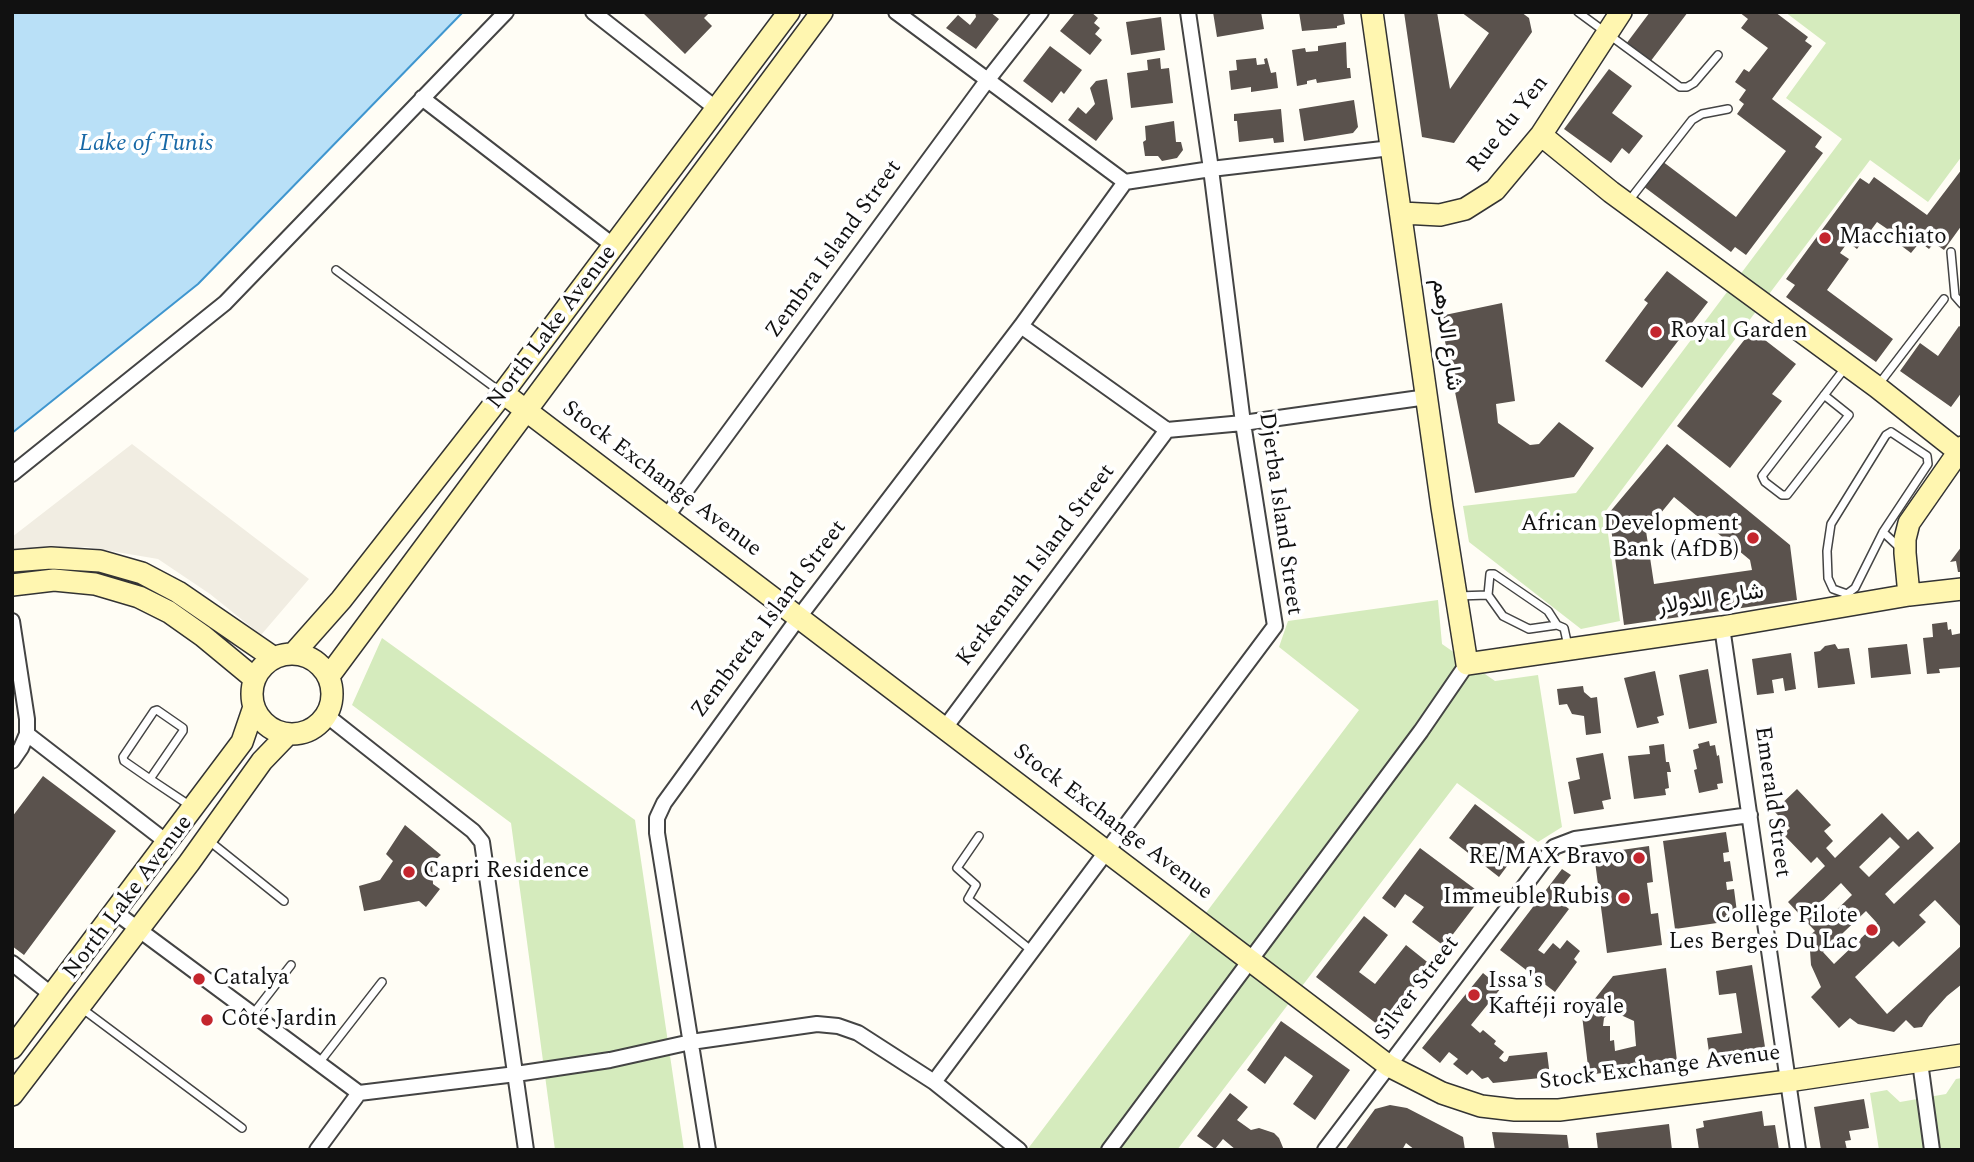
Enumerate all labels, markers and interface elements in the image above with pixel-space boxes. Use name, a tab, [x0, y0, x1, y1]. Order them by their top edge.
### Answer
street label: Rue du Yen	[1462, 71, 1556, 179]
water label: Lake of Tunis	[79, 131, 213, 159]
street label: Zembra Island Street	[761, 155, 909, 345]
place label: Macchiato	[1839, 224, 1947, 252]
marker: Macchiato	[1817, 230, 1833, 246]
street label: North Lake Avenue	[482, 241, 624, 415]
street label: شارع الدرهم	[1423, 277, 1467, 393]
place label: Royal Garden	[1670, 318, 1808, 346]
marker: Royal Garden	[1648, 324, 1664, 340]
street label: Stock Exchange Avenue	[556, 396, 766, 564]
street label: Djerba Island Street	[1251, 411, 1307, 617]
street label: Kerkennah Island Street	[952, 459, 1122, 673]
place label: African Development Bank (AfDB)	[1521, 511, 1739, 565]
street label: Zembretta Island Street	[687, 516, 853, 724]
marker: African Development Bank (AfDB)	[1745, 530, 1761, 546]
street label: شارع الدولار	[1656, 579, 1766, 623]
street label: Emerald Street	[1747, 725, 1795, 879]
street label: Stock Exchange Avenue	[1007, 739, 1217, 907]
street label: North Lake Avenue	[58, 811, 200, 985]
place label: RE/MAX Bravo	[1468, 844, 1625, 872]
marker: RE/MAX Bravo	[1631, 850, 1647, 866]
place label: Capri Residence	[423, 858, 589, 886]
marker: Capri Residence	[401, 864, 417, 880]
place label: Immeuble Rubis	[1443, 884, 1610, 912]
marker: Immeuble Rubis	[1616, 890, 1632, 906]
place label: Collège Pilote Les Berges Du Lac	[1669, 903, 1858, 957]
marker: Collège Pilote Les Berges Du Lac	[1864, 922, 1880, 938]
street label: Silver Street	[1370, 931, 1466, 1047]
place label: Catalya	[213, 965, 289, 993]
place label: Issa's Kaftéji royale	[1488, 968, 1624, 1022]
marker: Catalya	[191, 971, 207, 987]
marker: Issa's Kaftéji royale	[1466, 987, 1482, 1003]
place label: Côté Jardin	[221, 1006, 337, 1034]
marker: Côté Jardin	[199, 1012, 215, 1028]
street label: Stock Exchange Avenue	[1538, 1041, 1782, 1097]

